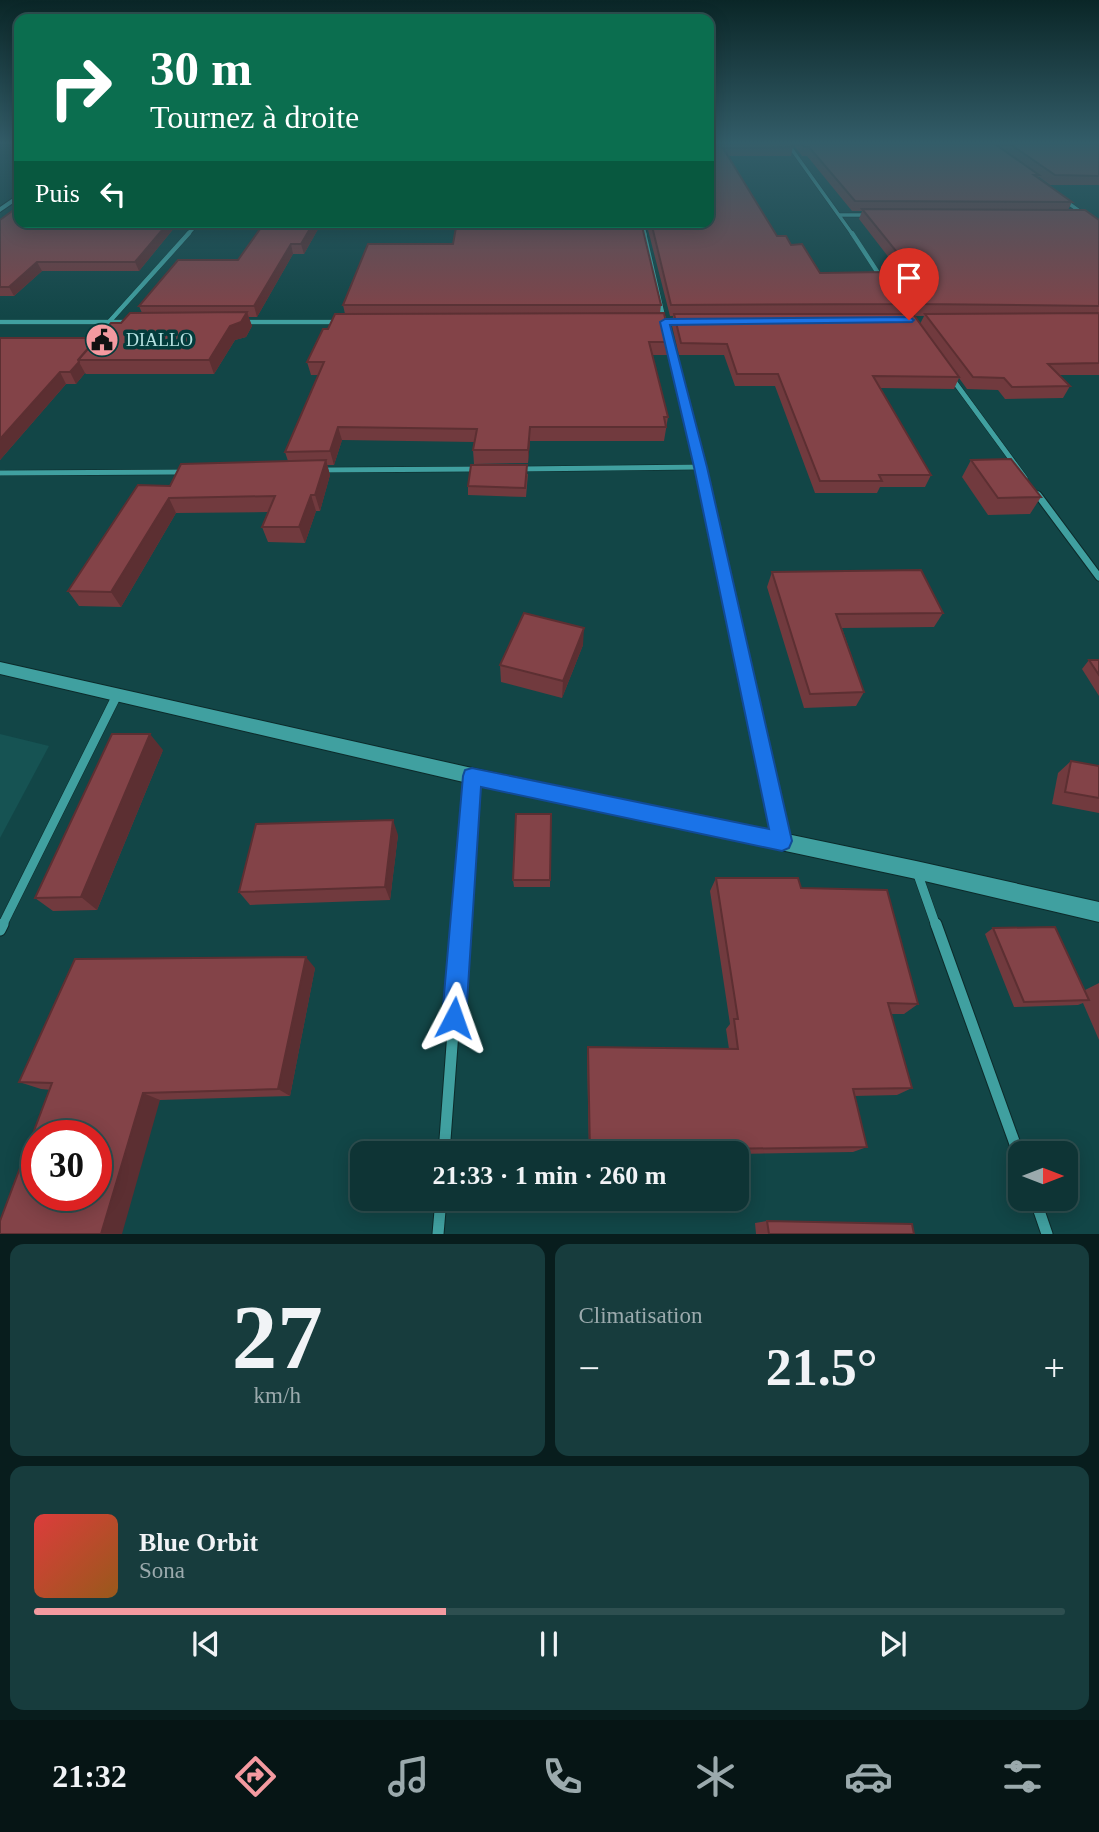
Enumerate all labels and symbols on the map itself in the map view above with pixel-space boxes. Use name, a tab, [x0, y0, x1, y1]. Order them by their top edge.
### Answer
pin	[879, 248, 939, 320]
public building icon: DIALLO	[83, 321, 121, 359]
place label: DIALLO	[126, 330, 193, 350]
position arrow	[417, 981, 491, 1055]
speed limit sign: 30	[21, 1120, 112, 1211]
north arrow	[1008, 1141, 1078, 1211]

